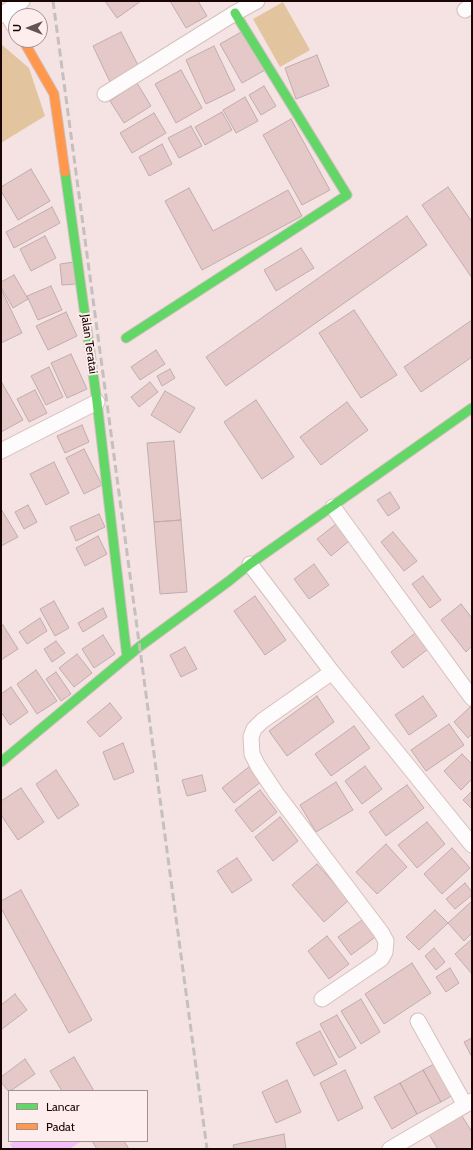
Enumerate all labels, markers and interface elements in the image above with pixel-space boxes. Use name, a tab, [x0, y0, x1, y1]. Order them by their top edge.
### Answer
north arrow	[8, 8, 48, 48]
text: U	[10, 24, 24, 32]
street label: Jalan Teratai	[78, 313, 100, 375]
legend	[8, 1090, 148, 1142]
text: Lancar	[46, 1099, 79, 1114]
text: Padat	[46, 1119, 75, 1134]

